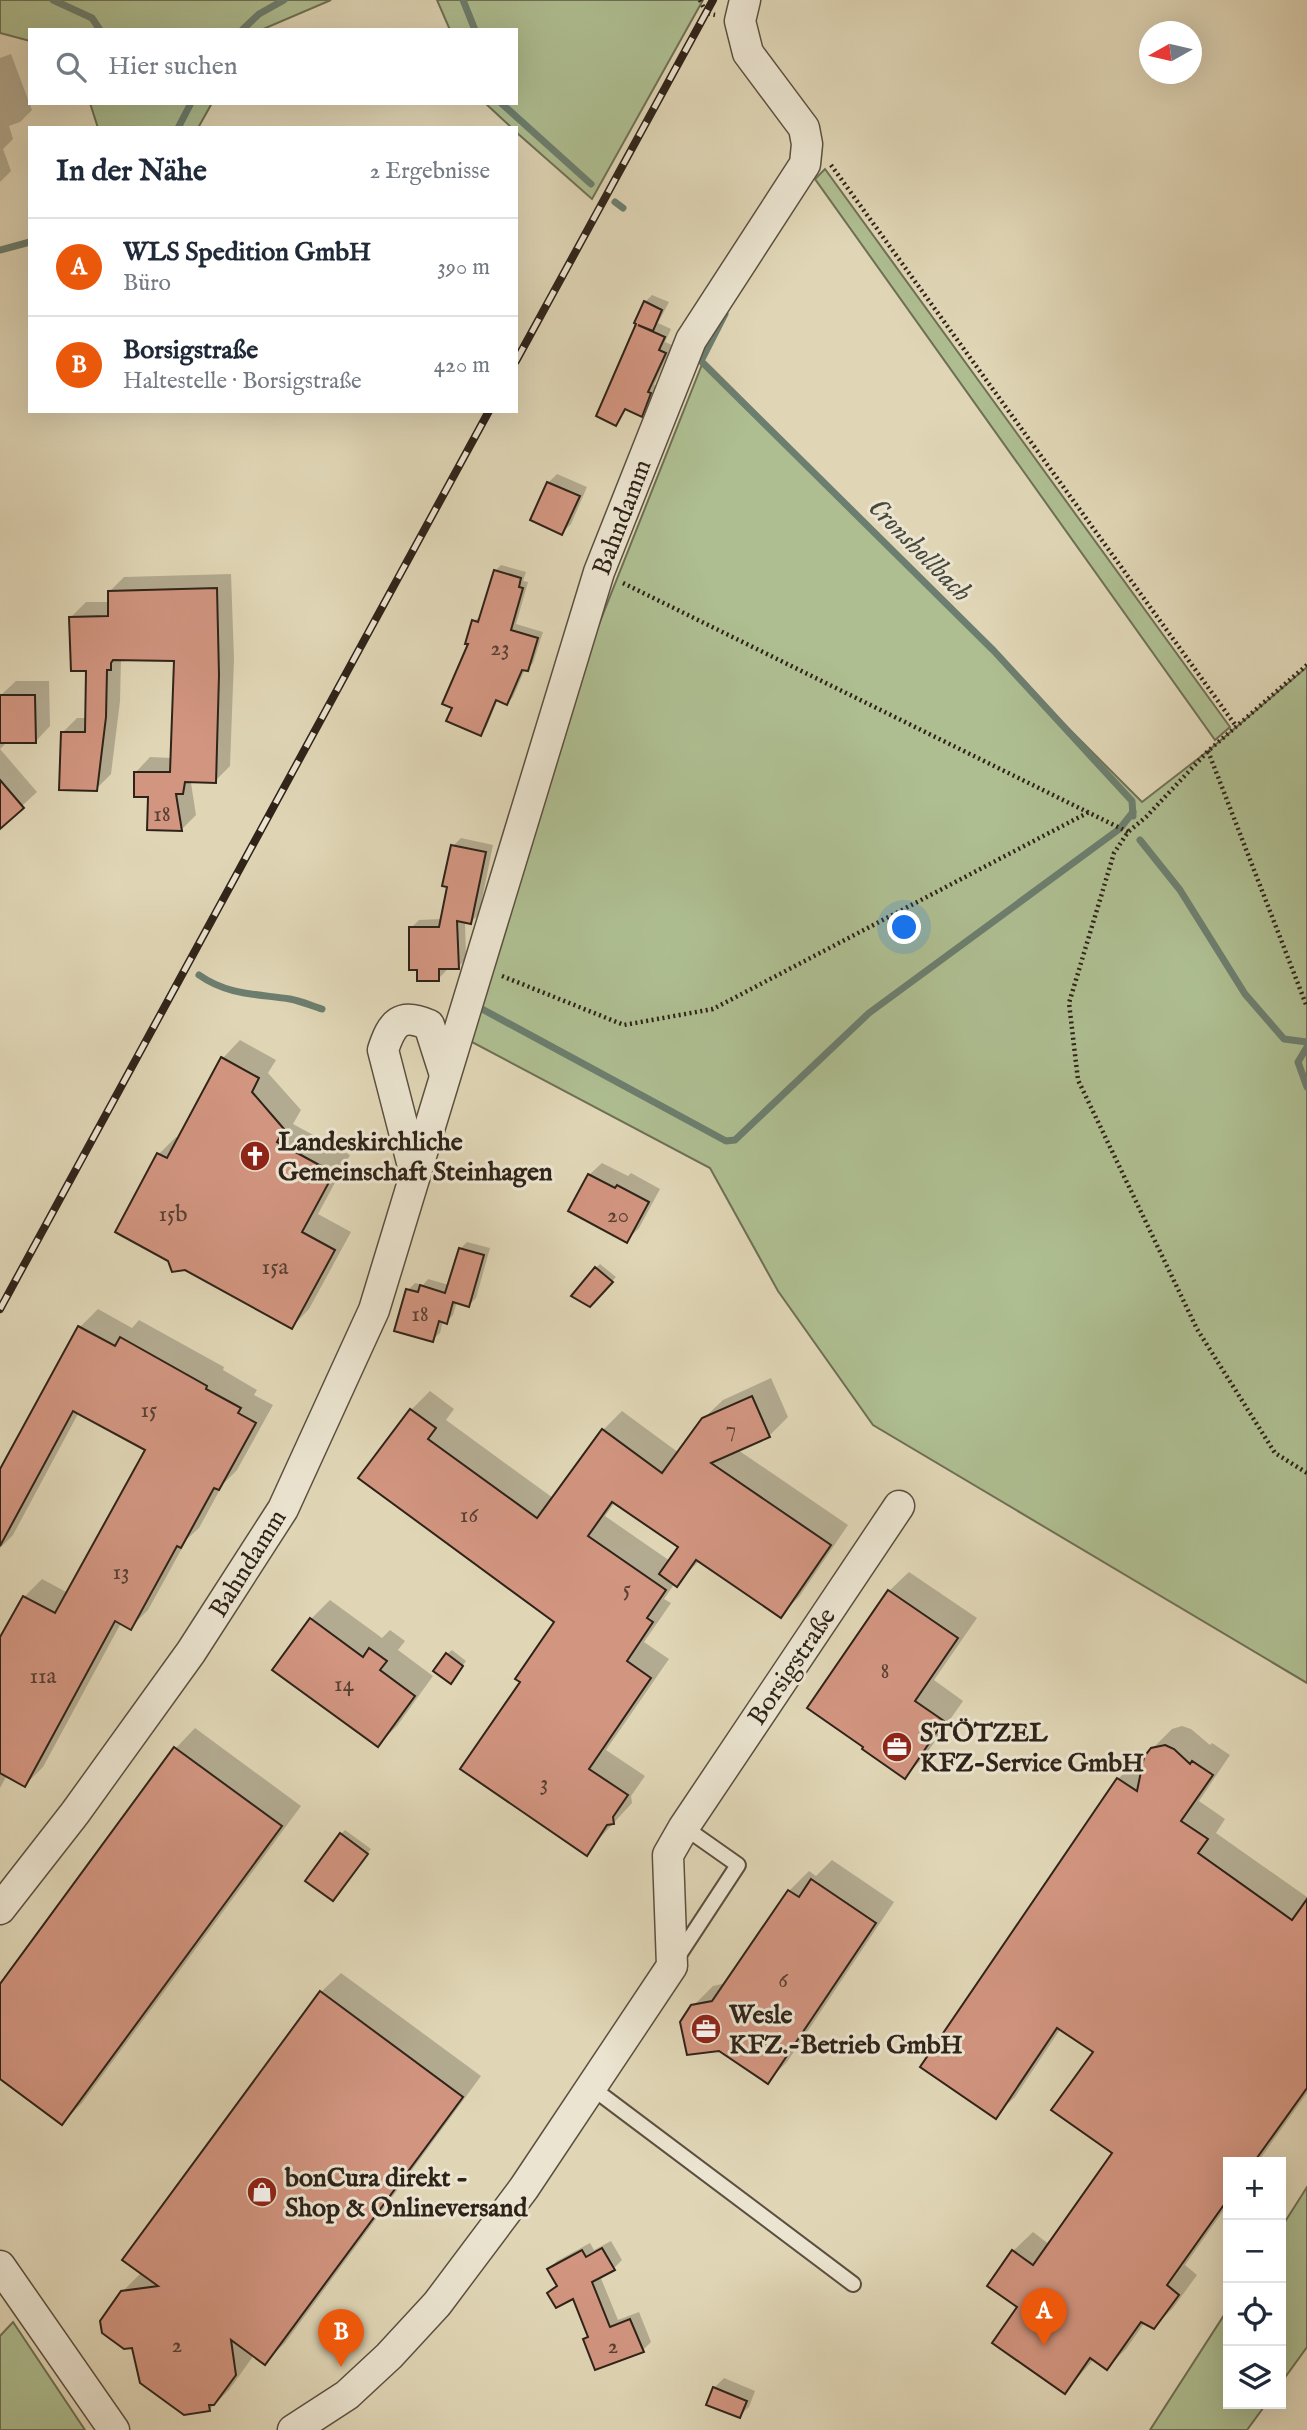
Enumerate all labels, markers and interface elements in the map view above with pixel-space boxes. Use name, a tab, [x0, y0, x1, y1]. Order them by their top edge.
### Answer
north arrow	[1139, 21, 1202, 84]
search box	[28, 28, 518, 105]
icon: search	[52, 48, 90, 86]
text: Hier suchen	[108, 50, 238, 83]
text: In der Nähe	[56, 153, 207, 191]
text: 2 Ergebnisse	[369, 157, 490, 186]
text: WLS Spedition GmbH	[123, 236, 371, 269]
text: A	[71, 253, 87, 282]
text: 390 m	[437, 253, 490, 282]
text: Büro	[123, 269, 171, 298]
text: Borsigstraße	[123, 334, 258, 367]
text: B	[71, 351, 87, 380]
text: 420 m	[434, 351, 490, 380]
text: Haltestelle · Borsigstraße	[123, 367, 362, 396]
street label: Bahndamm	[585, 455, 660, 580]
water label: Cronshollbach	[860, 491, 979, 610]
house number: 23	[490, 634, 510, 663]
house number: 18	[153, 800, 171, 829]
your location	[887, 910, 921, 944]
place label: Landeskirchliche Gemeinschaft Steinhagen	[278, 1126, 553, 1189]
church icon: Landeskirchliche Gemeinschaft Steinhagen	[238, 1139, 272, 1173]
house number: 15b	[158, 1200, 188, 1229]
house number: 20	[607, 1201, 629, 1230]
house number: 15a	[262, 1253, 288, 1282]
house number: 18	[411, 1300, 429, 1329]
house number: 15	[141, 1396, 157, 1425]
house number: 7	[726, 1415, 736, 1444]
house number: 16	[460, 1501, 479, 1530]
street label: Bahndamm	[202, 1504, 294, 1624]
house number: 13	[112, 1558, 130, 1587]
house number: 5	[623, 1575, 631, 1604]
street label: Borsigstraße	[741, 1602, 844, 1732]
house number: 8	[880, 1657, 890, 1686]
house number: 11a	[29, 1662, 57, 1691]
house number: 14	[334, 1670, 355, 1699]
place label: STÖTZEL KFZ-Service GmbH	[920, 1717, 1144, 1780]
office icon: STÖTZEL KFZ-Service GmbH	[880, 1730, 914, 1764]
house number: 3	[540, 1769, 548, 1798]
house number: 6	[778, 1966, 789, 1995]
place label: Wesle KFZ.-Betrieb GmbH	[728, 1999, 963, 2062]
office icon: Wesle KFZ.-Betrieb GmbH	[689, 2012, 723, 2046]
map controls	[1223, 2157, 1286, 2409]
button: +	[1223, 2157, 1286, 2220]
place label: bonCura direkt - Shop & Onlineversand	[284, 2162, 528, 2225]
shop icon: bonCura direkt - Shop & Onlineversand	[245, 2175, 279, 2209]
button: −	[1223, 2220, 1286, 2283]
button: locate	[1223, 2283, 1286, 2346]
pin: A	[1021, 2288, 1067, 2346]
pin: B	[318, 2309, 364, 2367]
house number: 2	[172, 2331, 182, 2360]
house number: 2	[608, 2332, 618, 2361]
button: layers	[1223, 2346, 1286, 2409]

